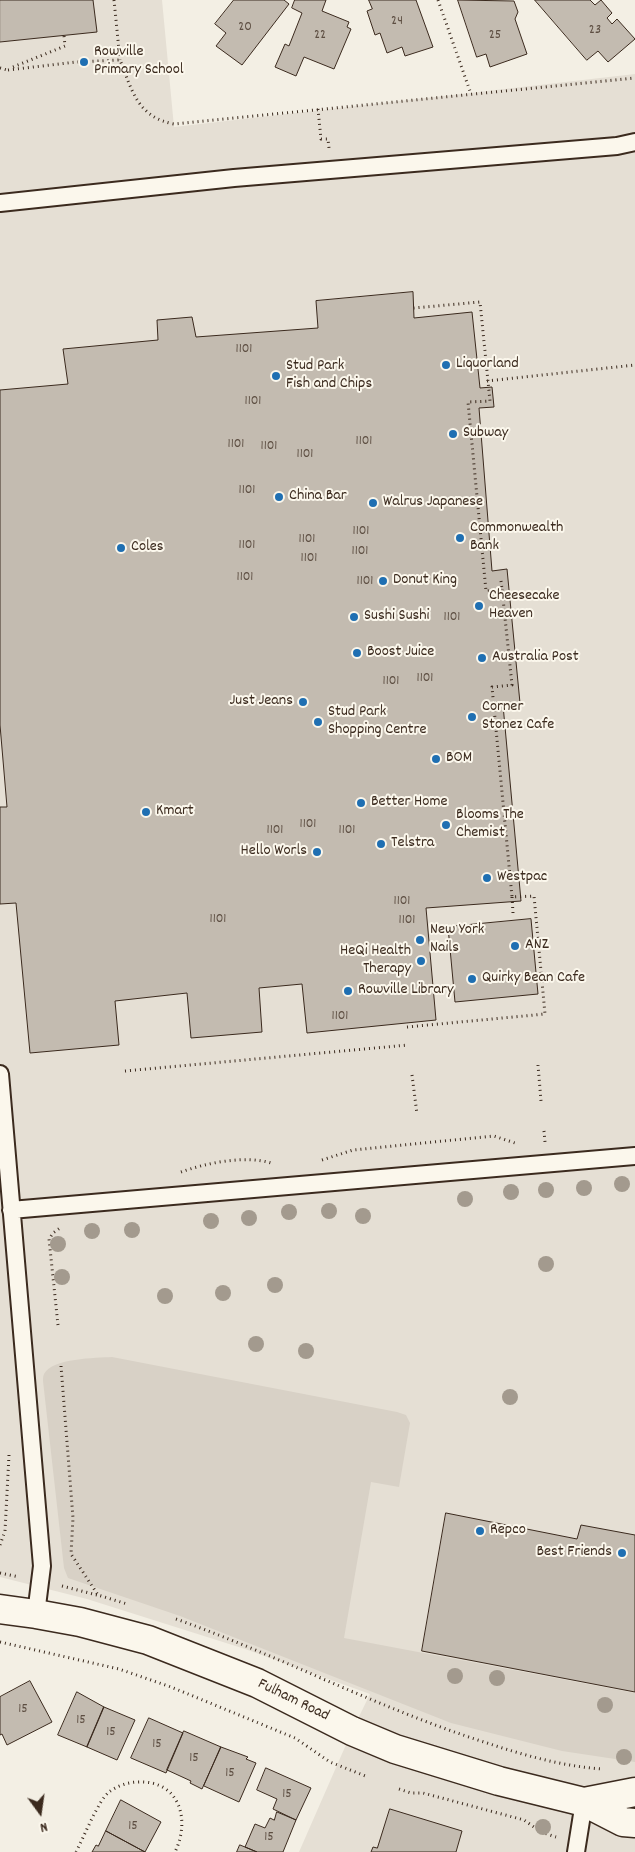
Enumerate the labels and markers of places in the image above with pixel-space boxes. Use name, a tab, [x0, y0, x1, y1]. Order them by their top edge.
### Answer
place label: Rowville Primary School	[94, 43, 184, 81]
marker: Rowville Primary School	[78, 56, 90, 68]
place label: Liquorland	[456, 355, 519, 375]
place label: Stud Park Fish and Chips	[286, 357, 372, 395]
marker: Liquorland	[440, 359, 452, 371]
marker: Stud Park Fish and Chips	[270, 370, 282, 382]
place label: Subway	[463, 424, 508, 444]
marker: Subway	[447, 428, 459, 440]
place label: China Bar	[289, 487, 347, 507]
marker: China Bar	[273, 491, 285, 503]
place label: Walrus Japanese	[383, 493, 483, 513]
marker: Walrus Japanese	[367, 497, 379, 509]
place label: Commonwealth Bank	[470, 519, 563, 557]
marker: Commonwealth Bank	[454, 532, 466, 544]
place label: Coles	[131, 538, 164, 558]
marker: Coles	[115, 542, 127, 554]
place label: Donut King	[393, 571, 457, 591]
marker: Donut King	[377, 575, 389, 587]
place label: Cheesecake Heaven	[489, 587, 560, 625]
marker: Cheesecake Heaven	[473, 600, 485, 612]
place label: Sushi Sushi	[364, 607, 430, 627]
marker: Sushi Sushi	[348, 611, 360, 623]
place label: Boost Juice	[367, 643, 434, 663]
marker: Boost Juice	[351, 647, 363, 659]
place label: Australia Post	[492, 648, 579, 668]
marker: Australia Post	[476, 652, 488, 664]
place label: Just Jeans	[229, 692, 293, 712]
marker: Just Jeans	[297, 696, 309, 708]
place label: Corner Stonez Cafe	[482, 698, 554, 736]
place label: Stud Park Shopping Centre	[328, 703, 426, 741]
marker: Corner Stonez Cafe	[466, 711, 478, 723]
marker: Stud Park Shopping Centre	[312, 716, 324, 728]
place label: BOM	[446, 749, 472, 769]
marker: BOM	[430, 753, 442, 765]
place label: Better Home	[371, 793, 447, 813]
marker: Better Home	[355, 797, 367, 809]
place label: Kmart	[156, 802, 194, 822]
marker: Kmart	[140, 806, 152, 818]
place label: Blooms The Chemist	[456, 806, 524, 844]
marker: Blooms The Chemist	[440, 819, 452, 831]
place label: Telstra	[391, 834, 434, 854]
marker: Telstra	[375, 838, 387, 850]
place label: Hello Worls	[241, 842, 307, 862]
marker: Hello Worls	[311, 846, 323, 858]
place label: Westpac	[497, 868, 547, 888]
marker: Westpac	[481, 872, 493, 884]
place label: New York Nails	[430, 921, 484, 959]
marker: New York Nails	[414, 934, 426, 946]
place label: ANZ	[525, 936, 549, 956]
marker: ANZ	[509, 940, 521, 952]
place label: HeQi Health Therapy	[340, 942, 411, 980]
marker: HeQi Health Therapy	[415, 955, 427, 967]
place label: Quirky Bean Cafe	[482, 969, 585, 989]
marker: Quirky Bean Cafe	[466, 973, 478, 985]
place label: Rowville Library	[358, 981, 453, 1001]
marker: Rowville Library	[342, 985, 354, 997]
place label: Repco	[490, 1521, 526, 1541]
marker: Repco	[474, 1525, 486, 1537]
place label: Best Friends	[536, 1543, 612, 1563]
marker: Best Friends	[616, 1547, 628, 1559]

